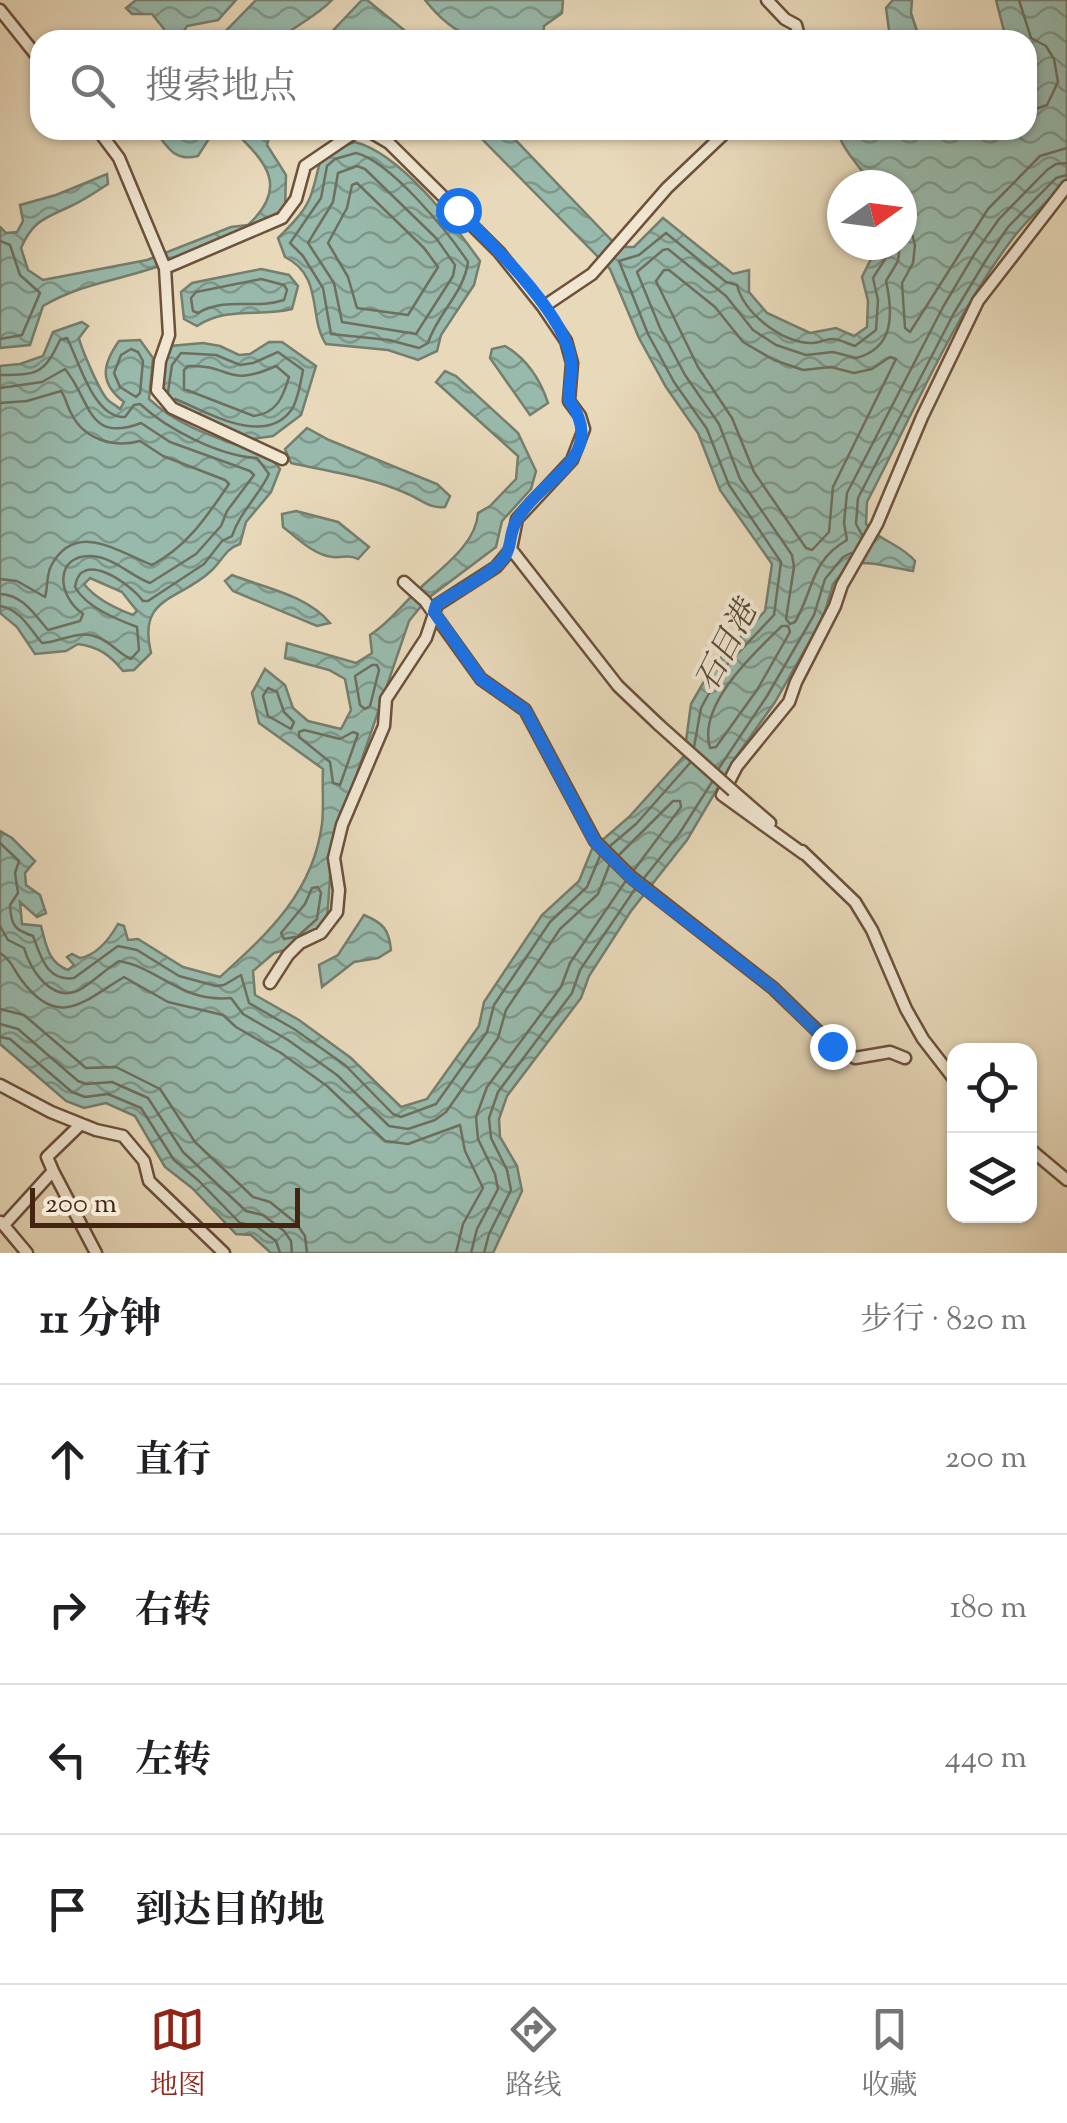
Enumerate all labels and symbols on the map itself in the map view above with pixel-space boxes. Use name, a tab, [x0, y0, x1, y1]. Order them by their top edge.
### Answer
north arrow	[827, 170, 917, 260]
route start	[436, 188, 482, 234]
water label: 石目港	[686, 590, 772, 700]
route end	[810, 1024, 856, 1070]
scale bar	[30, 1183, 300, 1228]

